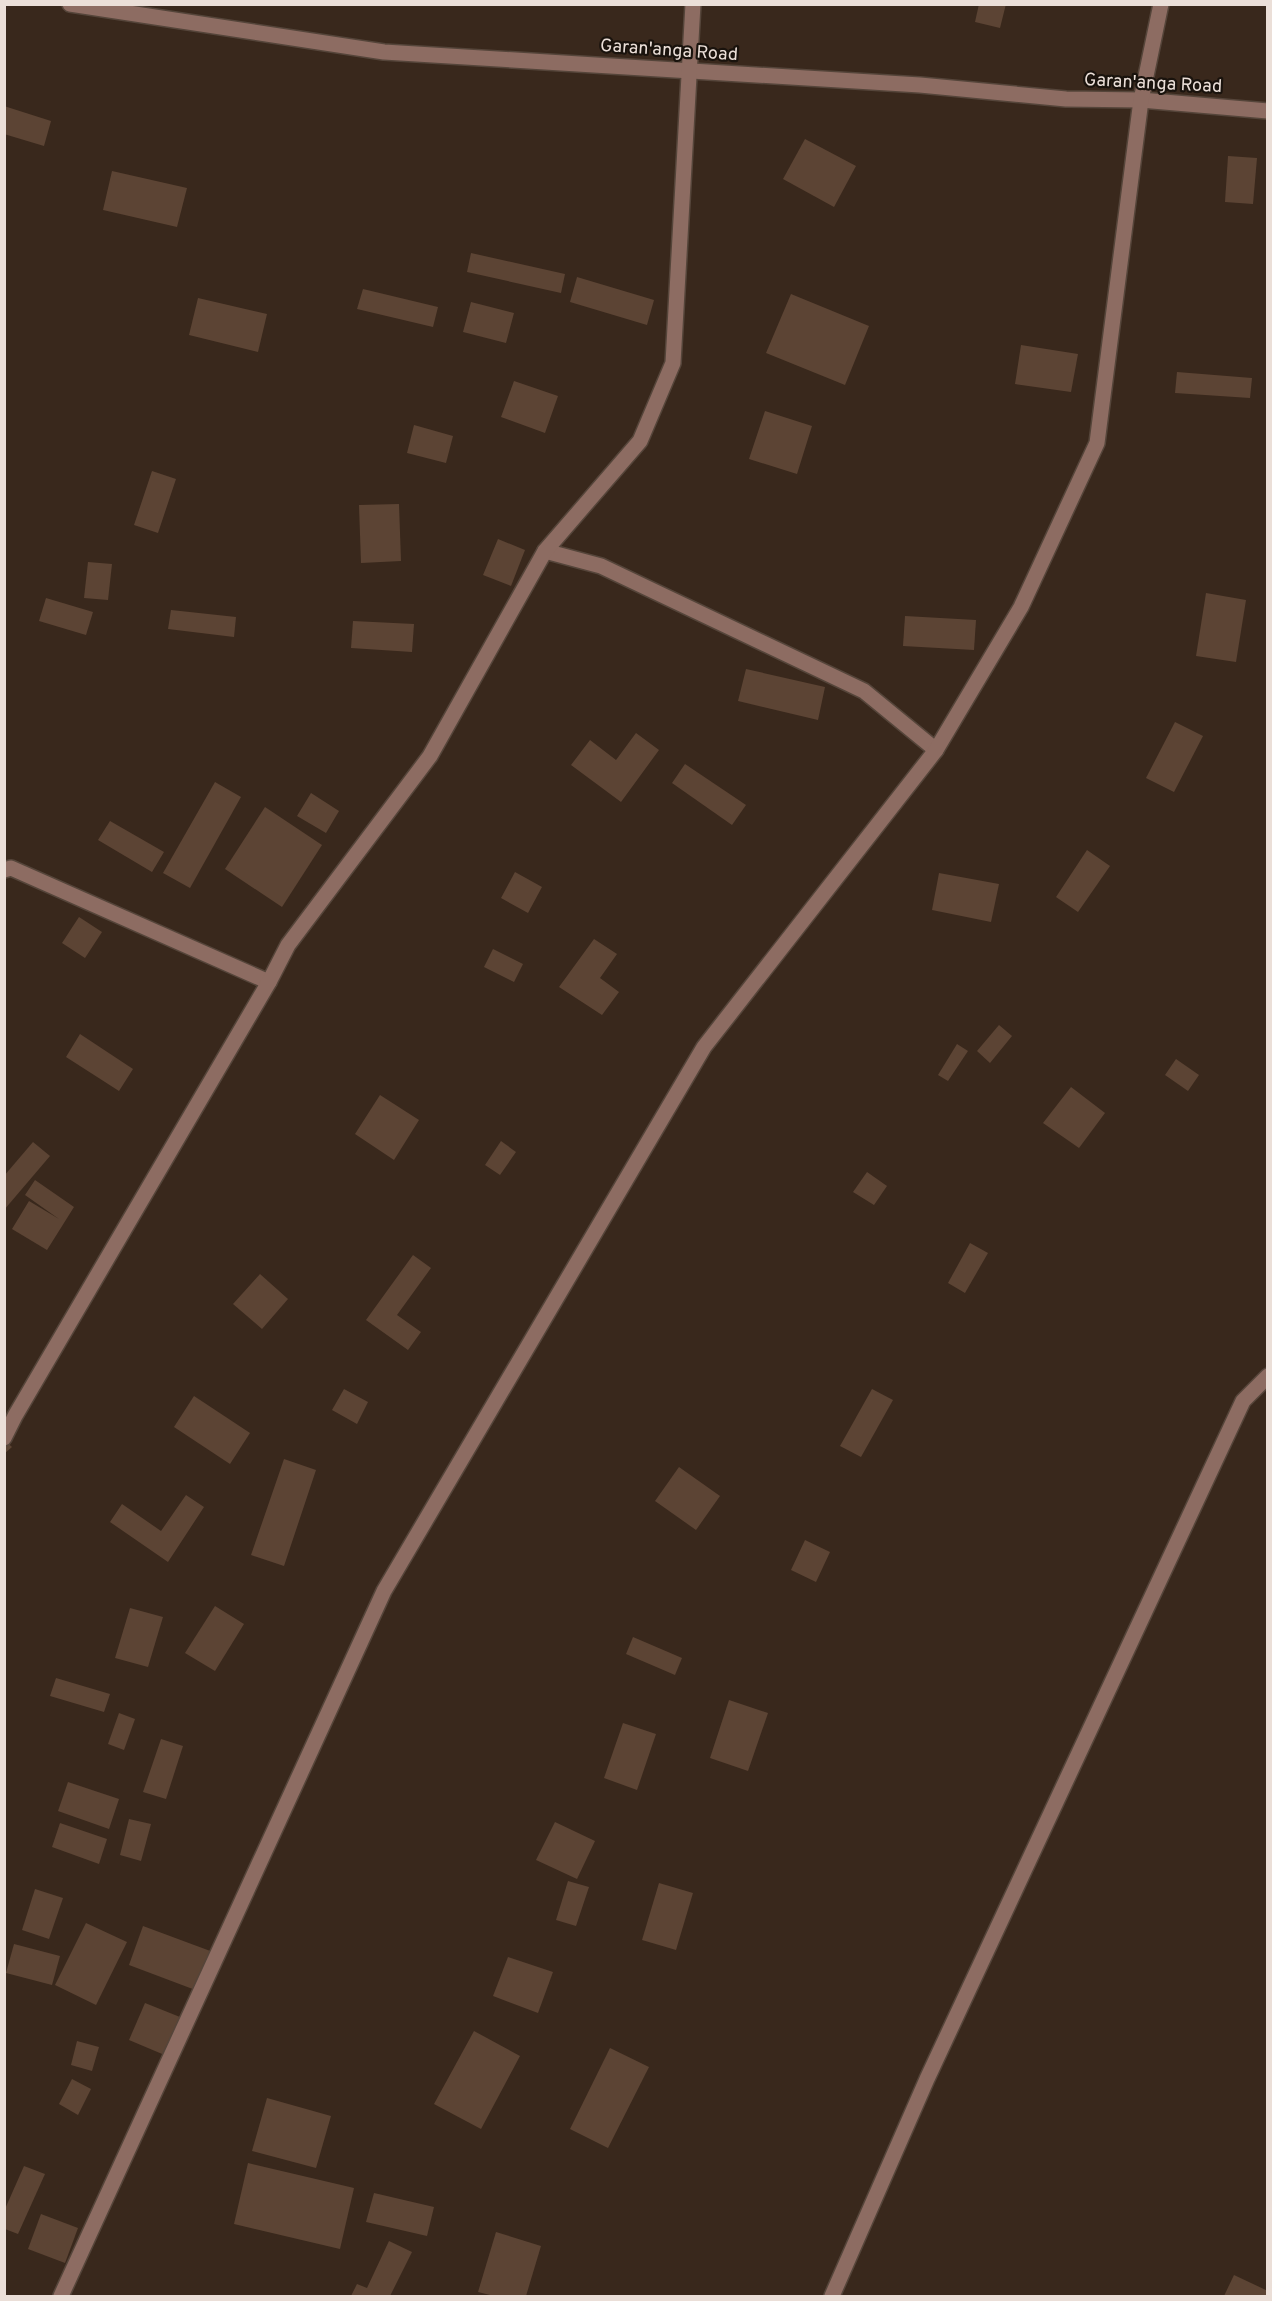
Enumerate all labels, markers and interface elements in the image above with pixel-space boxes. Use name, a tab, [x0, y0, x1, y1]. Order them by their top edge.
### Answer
street label: Garan'anga Road	[599, 35, 739, 67]
street label: Garan'anga Road	[1083, 69, 1223, 99]

